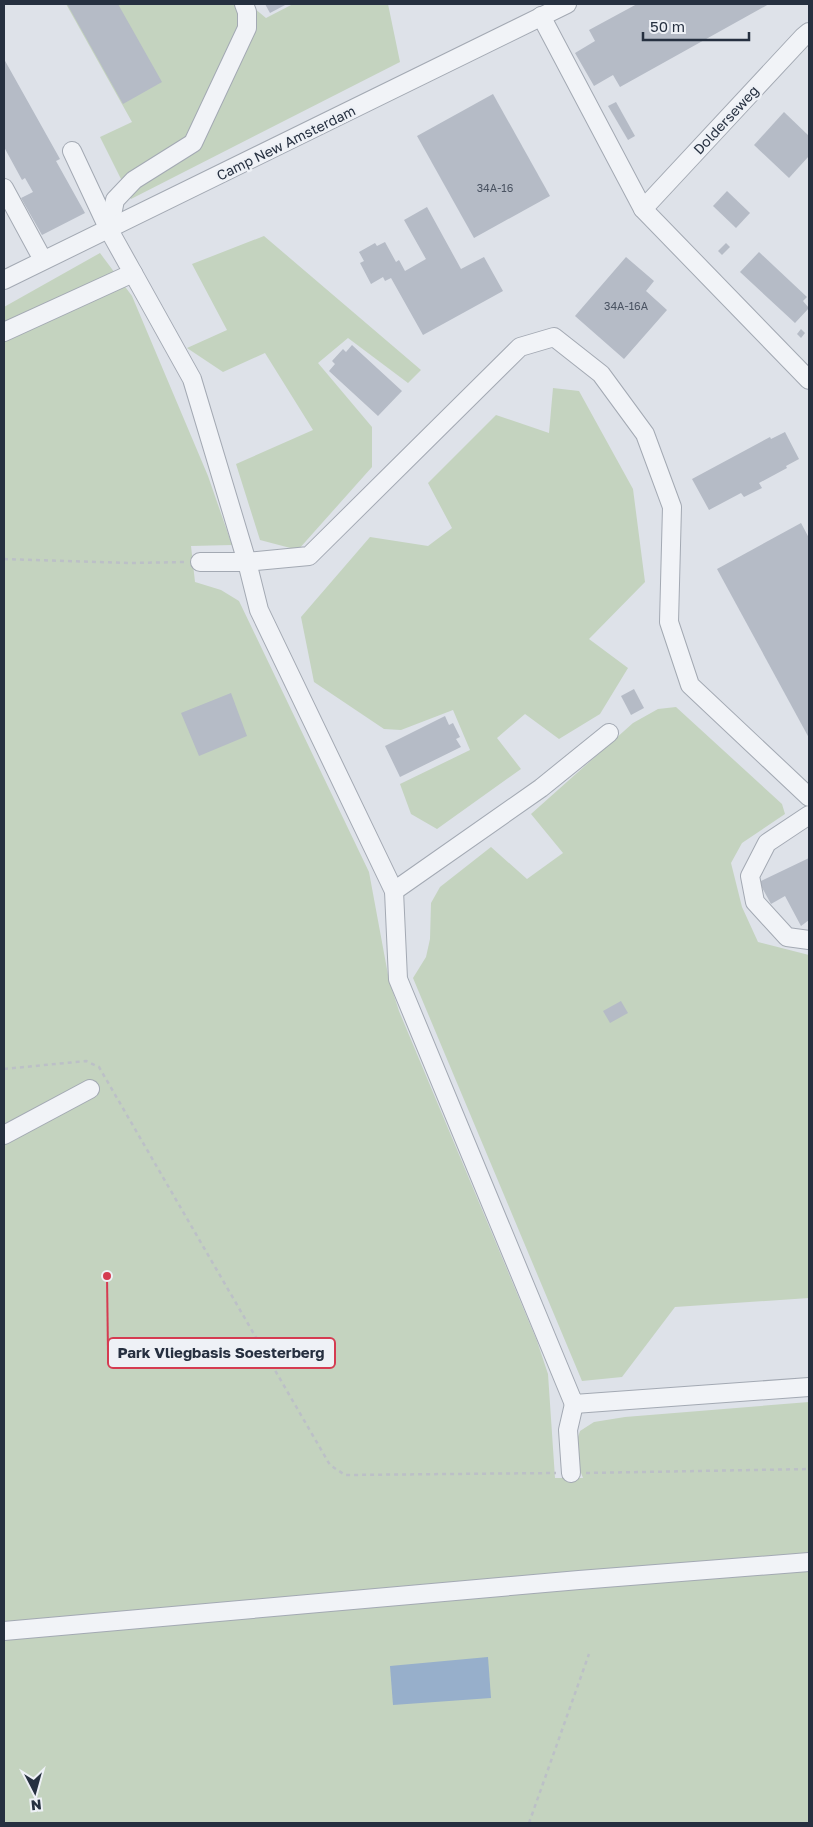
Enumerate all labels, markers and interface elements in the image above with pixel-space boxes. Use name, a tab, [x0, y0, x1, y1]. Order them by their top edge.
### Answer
scale bar	[643, 10, 749, 42]
text: 50 m	[650, 17, 685, 35]
street label: Dolderseweg	[689, 82, 762, 158]
street label: Camp New Amsterdam	[214, 101, 358, 184]
house number: 34A-16	[477, 181, 514, 194]
house number: 34A-16A	[604, 299, 649, 312]
callout: Park Vliegbasis Soesterberg	[108, 1338, 335, 1368]
text: Park Vliegbasis Soesterberg	[117, 1343, 325, 1361]
north arrow	[10, 1767, 60, 1817]
text: N	[30, 1796, 43, 1814]

